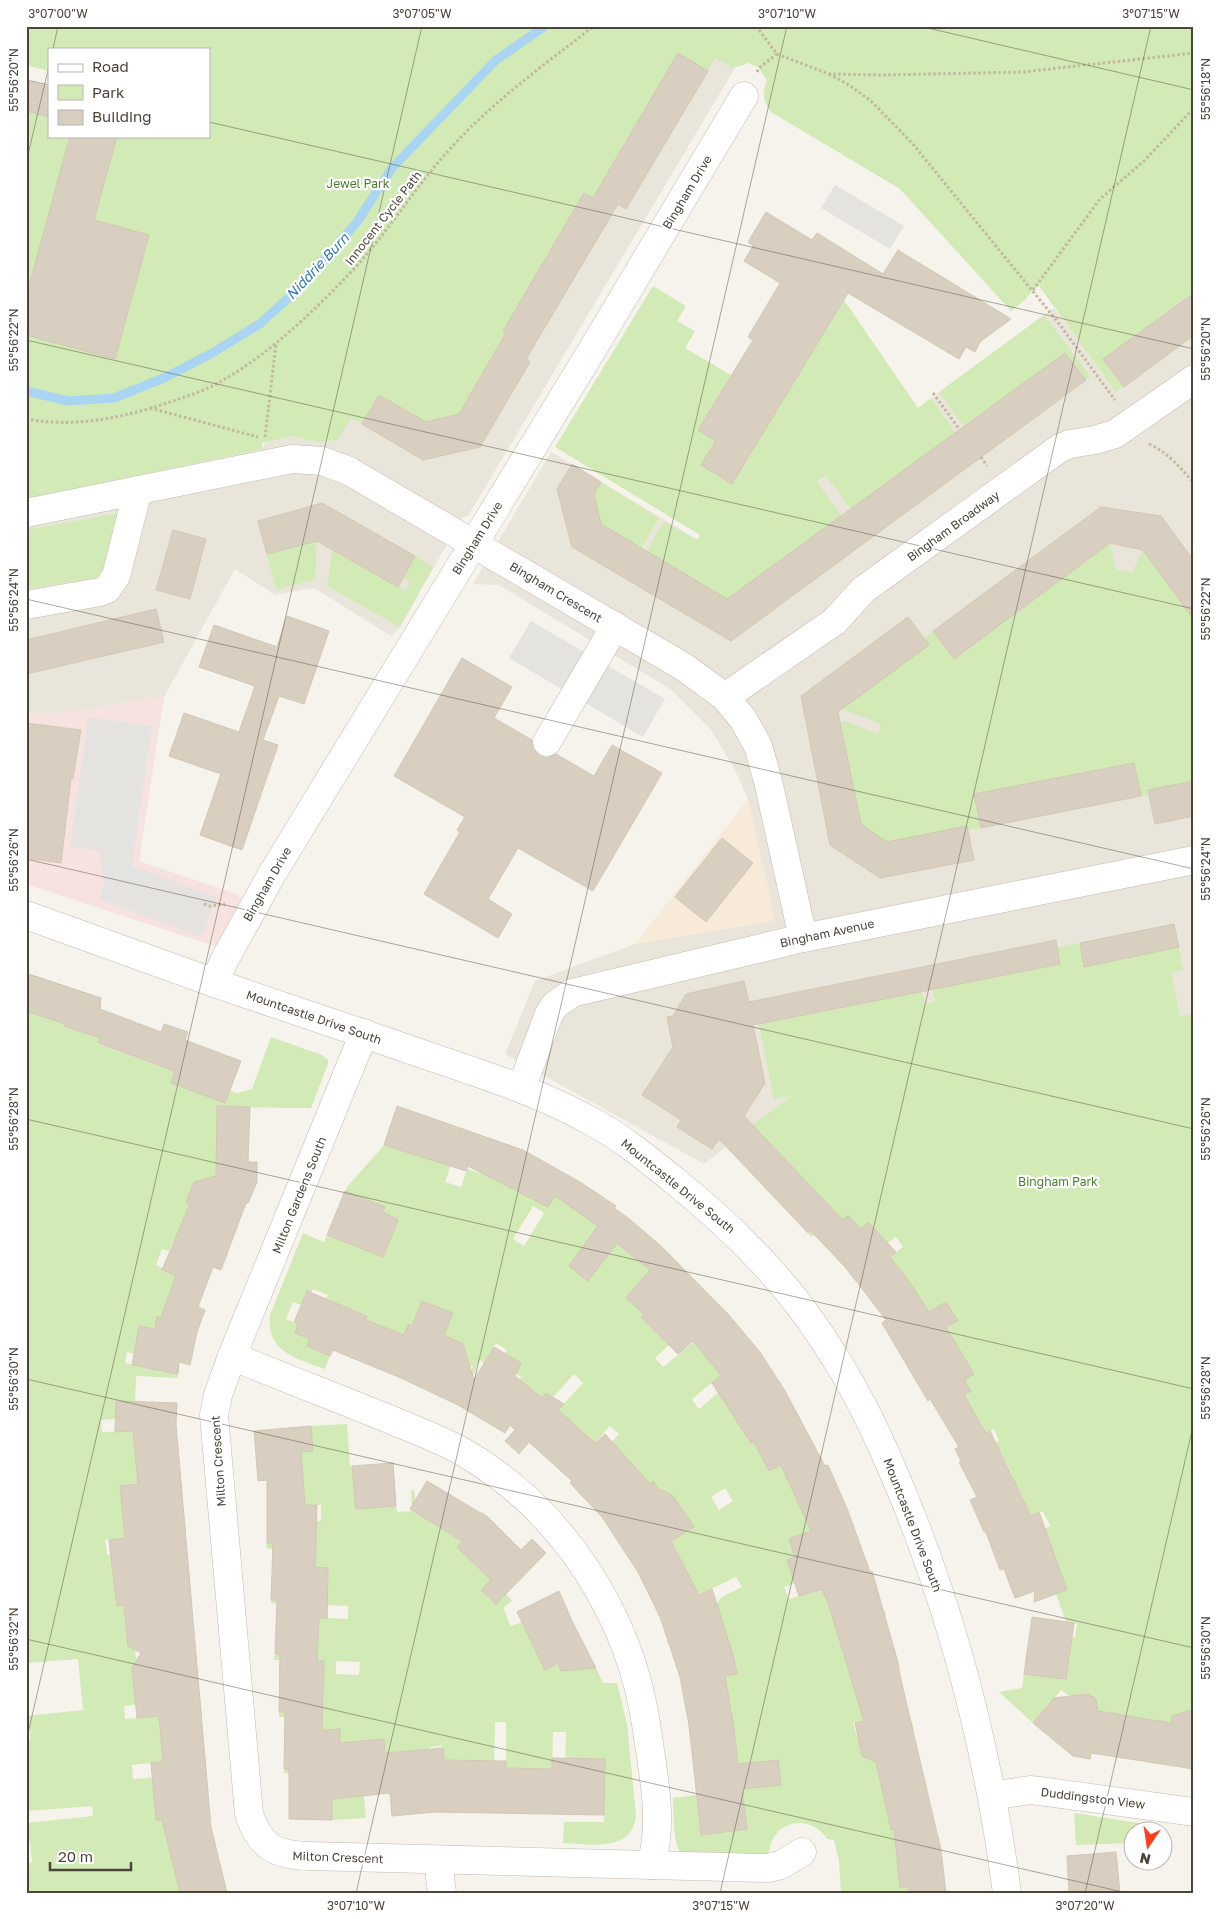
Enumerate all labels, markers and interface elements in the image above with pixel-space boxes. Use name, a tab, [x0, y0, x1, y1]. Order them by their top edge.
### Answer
text: 3°07'00"W	[28, 6, 88, 21]
text: 3°07'05"W	[393, 6, 452, 21]
text: 3°07'10"W	[758, 6, 816, 21]
text: 3°07'15"W	[1122, 6, 1180, 21]
text: 55°56'20"N	[6, 48, 21, 112]
legend	[48, 48, 210, 138]
text: Road	[92, 57, 129, 75]
text: 55°56'18"N	[1198, 58, 1213, 120]
text: Park	[92, 83, 125, 101]
text: Building	[92, 107, 152, 125]
street label: Bingham Drive	[659, 152, 715, 232]
street label: Innocent Cycle Path	[341, 168, 425, 268]
park label: Jewel Park	[327, 176, 390, 191]
water label: Niddrie Burn	[282, 228, 353, 303]
text: 55°56'22"N	[6, 308, 21, 372]
text: 55°56'20"N	[1198, 317, 1213, 381]
street label: Bingham Broadway	[904, 487, 1002, 565]
street label: Bingham Drive	[449, 499, 506, 577]
street label: Bingham Crescent	[507, 558, 605, 626]
text: 55°56'24"N	[6, 568, 21, 632]
text: 55°56'22"N	[1198, 577, 1213, 641]
text: 55°56'26"N	[6, 828, 21, 892]
text: 55°56'24"N	[1198, 837, 1213, 901]
street label: Bingham Drive	[240, 844, 294, 924]
street label: Bingham Avenue	[778, 916, 876, 950]
street label: Mountcastle Drive South	[244, 987, 384, 1047]
text: 55°56'28"N	[6, 1087, 21, 1151]
text: 55°56'26"N	[1198, 1097, 1213, 1161]
street label: Milton Gardens South	[269, 1134, 329, 1256]
street label: Mountcastle Drive South	[618, 1135, 738, 1237]
park label: Bingham Park	[1018, 1174, 1098, 1189]
text: 55°56'30"N	[6, 1347, 21, 1411]
text: 55°56'28"N	[1198, 1356, 1213, 1420]
street label: Milton Crescent	[207, 1415, 229, 1507]
street label: Mountcastle Drive South	[881, 1456, 945, 1594]
text: 55°56'32"N	[6, 1607, 21, 1671]
text: 55°56'30"N	[1198, 1616, 1213, 1680]
street label: Duddingston View	[1040, 1784, 1146, 1812]
north arrow	[1122, 1822, 1172, 1872]
scale bar	[50, 1839, 131, 1871]
text: 20 m	[58, 1847, 93, 1865]
street label: Milton Crescent	[292, 1848, 384, 1866]
text: N	[1138, 1850, 1152, 1869]
text: 3°07'10"W	[327, 1898, 385, 1913]
text: 3°07'15"W	[692, 1898, 750, 1913]
text: 3°07'20"W	[1056, 1898, 1115, 1913]

